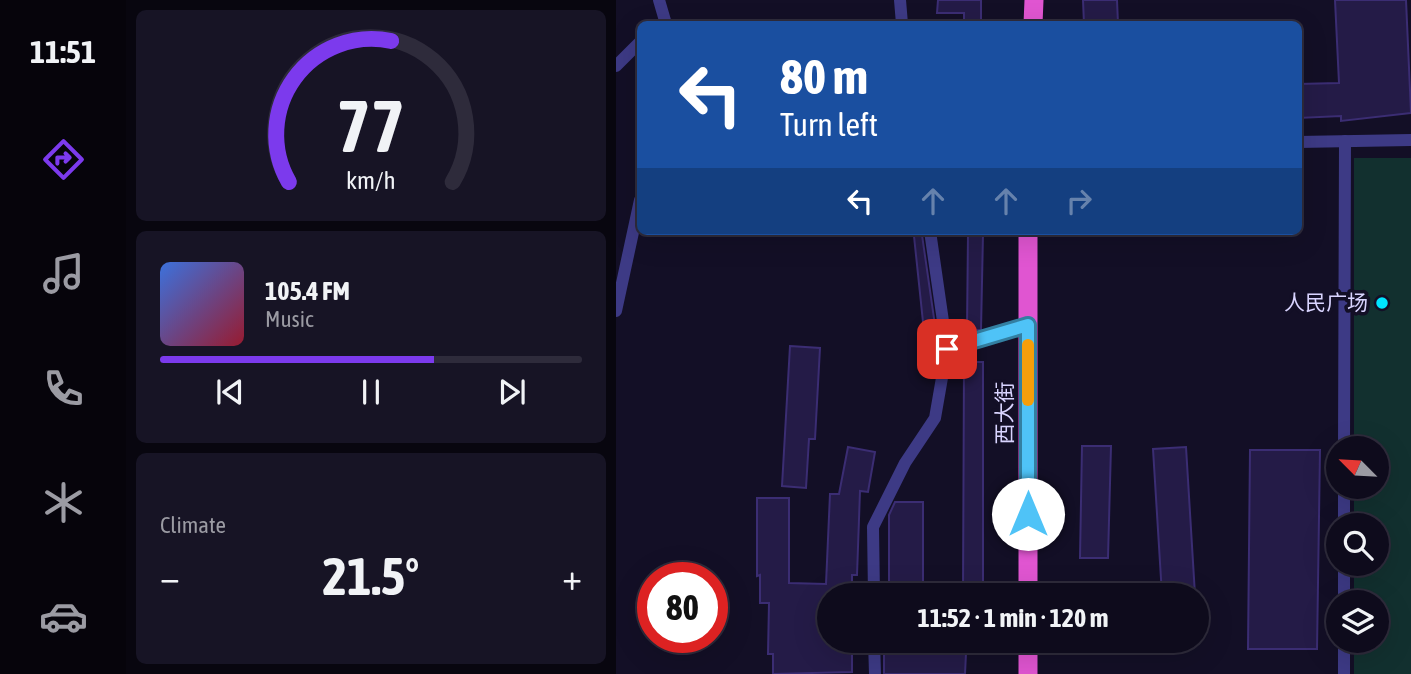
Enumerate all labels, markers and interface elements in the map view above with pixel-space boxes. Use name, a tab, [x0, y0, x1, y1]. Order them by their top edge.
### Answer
text: 11:51	[30, 33, 96, 70]
text: 80 m	[780, 48, 868, 104]
icon: left	[665, 49, 756, 140]
text: 77	[337, 84, 405, 167]
text: Turn left	[780, 106, 878, 143]
icon: directions	[39, 135, 88, 184]
text: km/h	[346, 165, 396, 193]
icon: left	[841, 182, 879, 220]
icon: ahead	[914, 182, 952, 220]
icon: ahead	[987, 182, 1025, 220]
icon: right	[1060, 182, 1098, 220]
icon: music	[39, 249, 88, 298]
text: 105.4 FM	[265, 276, 350, 306]
place label: 人民广场	[1284, 290, 1368, 314]
marker: 人民广场	[1374, 295, 1390, 311]
text: Music	[265, 306, 313, 332]
pin	[917, 319, 977, 379]
icon: arrive	[928, 330, 966, 368]
icon: phone	[39, 364, 88, 413]
icon: previous	[211, 373, 249, 411]
icon: pause	[352, 373, 390, 411]
icon: next	[493, 373, 531, 411]
street label: 西大街	[992, 382, 1016, 445]
north arrow	[1326, 436, 1390, 499]
map controls	[1326, 436, 1389, 653]
position arrow	[991, 477, 1065, 551]
icon: climate	[39, 478, 88, 527]
text: Climate	[160, 512, 226, 538]
button: search	[1326, 513, 1389, 576]
text: 21.5°	[323, 546, 419, 606]
text: −	[160, 555, 180, 598]
text: +	[562, 555, 582, 598]
speed limit sign: 80	[637, 562, 728, 653]
button: layers	[1326, 590, 1389, 653]
icon: car	[39, 592, 88, 641]
text: 11:52 · 1 min · 120 m	[918, 603, 1108, 633]

